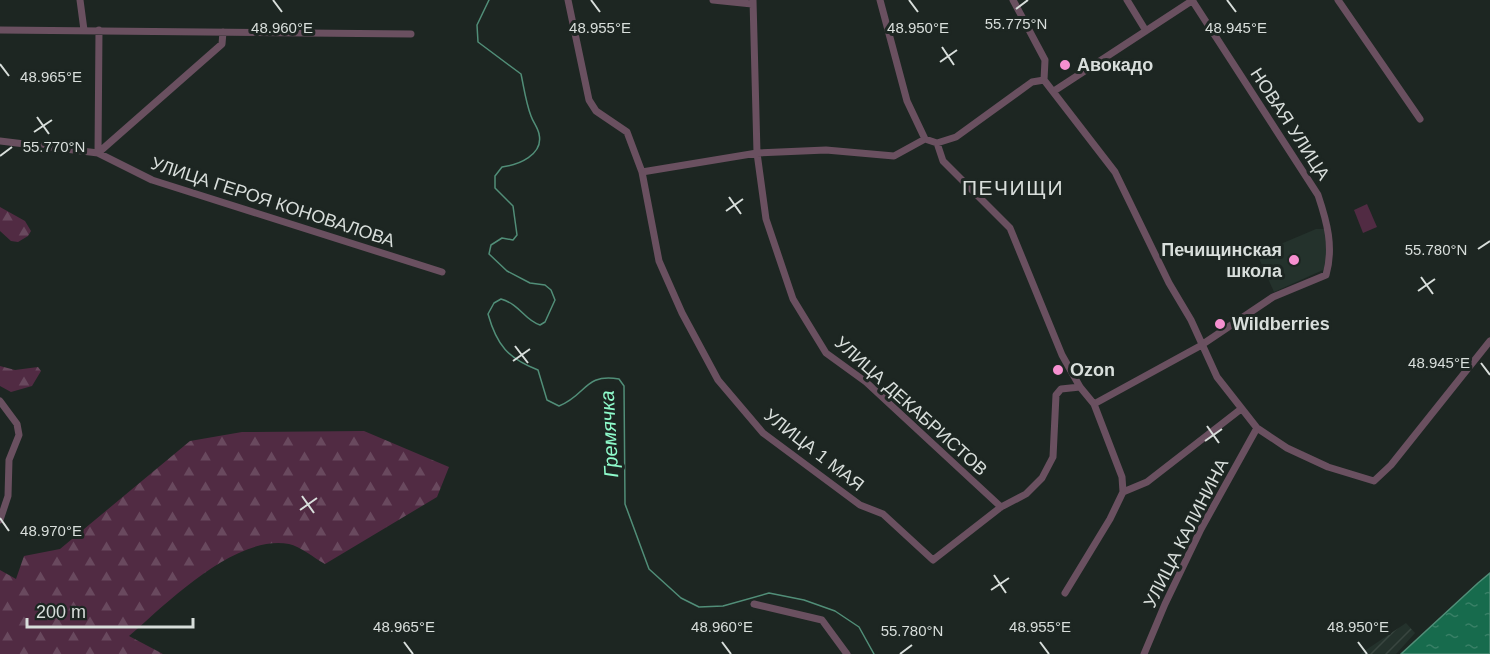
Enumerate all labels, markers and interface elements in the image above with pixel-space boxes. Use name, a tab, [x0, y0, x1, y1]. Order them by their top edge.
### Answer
text: 55.775°N	[985, 15, 1047, 32]
text: 48.960°E	[251, 19, 313, 36]
text: 48.955°E	[569, 19, 631, 36]
text: 48.950°E	[887, 19, 949, 36]
text: 48.945°E	[1205, 19, 1267, 36]
place label: Авокадо	[1077, 55, 1153, 75]
marker: Авокадо	[1058, 58, 1072, 72]
street label: НОВАЯ УЛИЦА	[1246, 64, 1334, 184]
text: 48.965°E	[20, 68, 82, 85]
text: 55.770°N	[23, 138, 85, 155]
street label: УЛИЦА ГЕРОЯ КОНОВАЛОВА	[149, 153, 397, 251]
district label: ПЕЧИЩИ	[962, 176, 1064, 199]
place label: Печищинская школа	[1161, 240, 1283, 281]
text: 55.780°N	[1405, 241, 1467, 258]
marker: Печищинская школа	[1287, 253, 1301, 267]
place label: Wildberries	[1232, 314, 1330, 334]
marker: Wildberries	[1213, 317, 1227, 331]
street label: УЛИЦА ДЕКАБРИСТОВ	[831, 332, 991, 480]
text: 48.945°E	[1408, 354, 1470, 371]
place label: Ozon	[1070, 360, 1115, 380]
marker: Ozon	[1051, 363, 1065, 377]
water label: Гремячка	[596, 390, 622, 478]
street label: УЛИЦА 1 МАЯ	[760, 405, 868, 495]
street label: УЛИЦА КАЛИНИНА	[1140, 455, 1232, 611]
text: 48.970°E	[20, 522, 82, 539]
scale bar	[27, 591, 194, 629]
text: 200 m	[36, 602, 86, 622]
text: 48.965°E	[373, 618, 435, 635]
text: 48.960°E	[691, 618, 753, 635]
text: 48.955°E	[1009, 618, 1071, 635]
text: 48.950°E	[1327, 618, 1389, 635]
text: 55.780°N	[881, 622, 943, 639]

